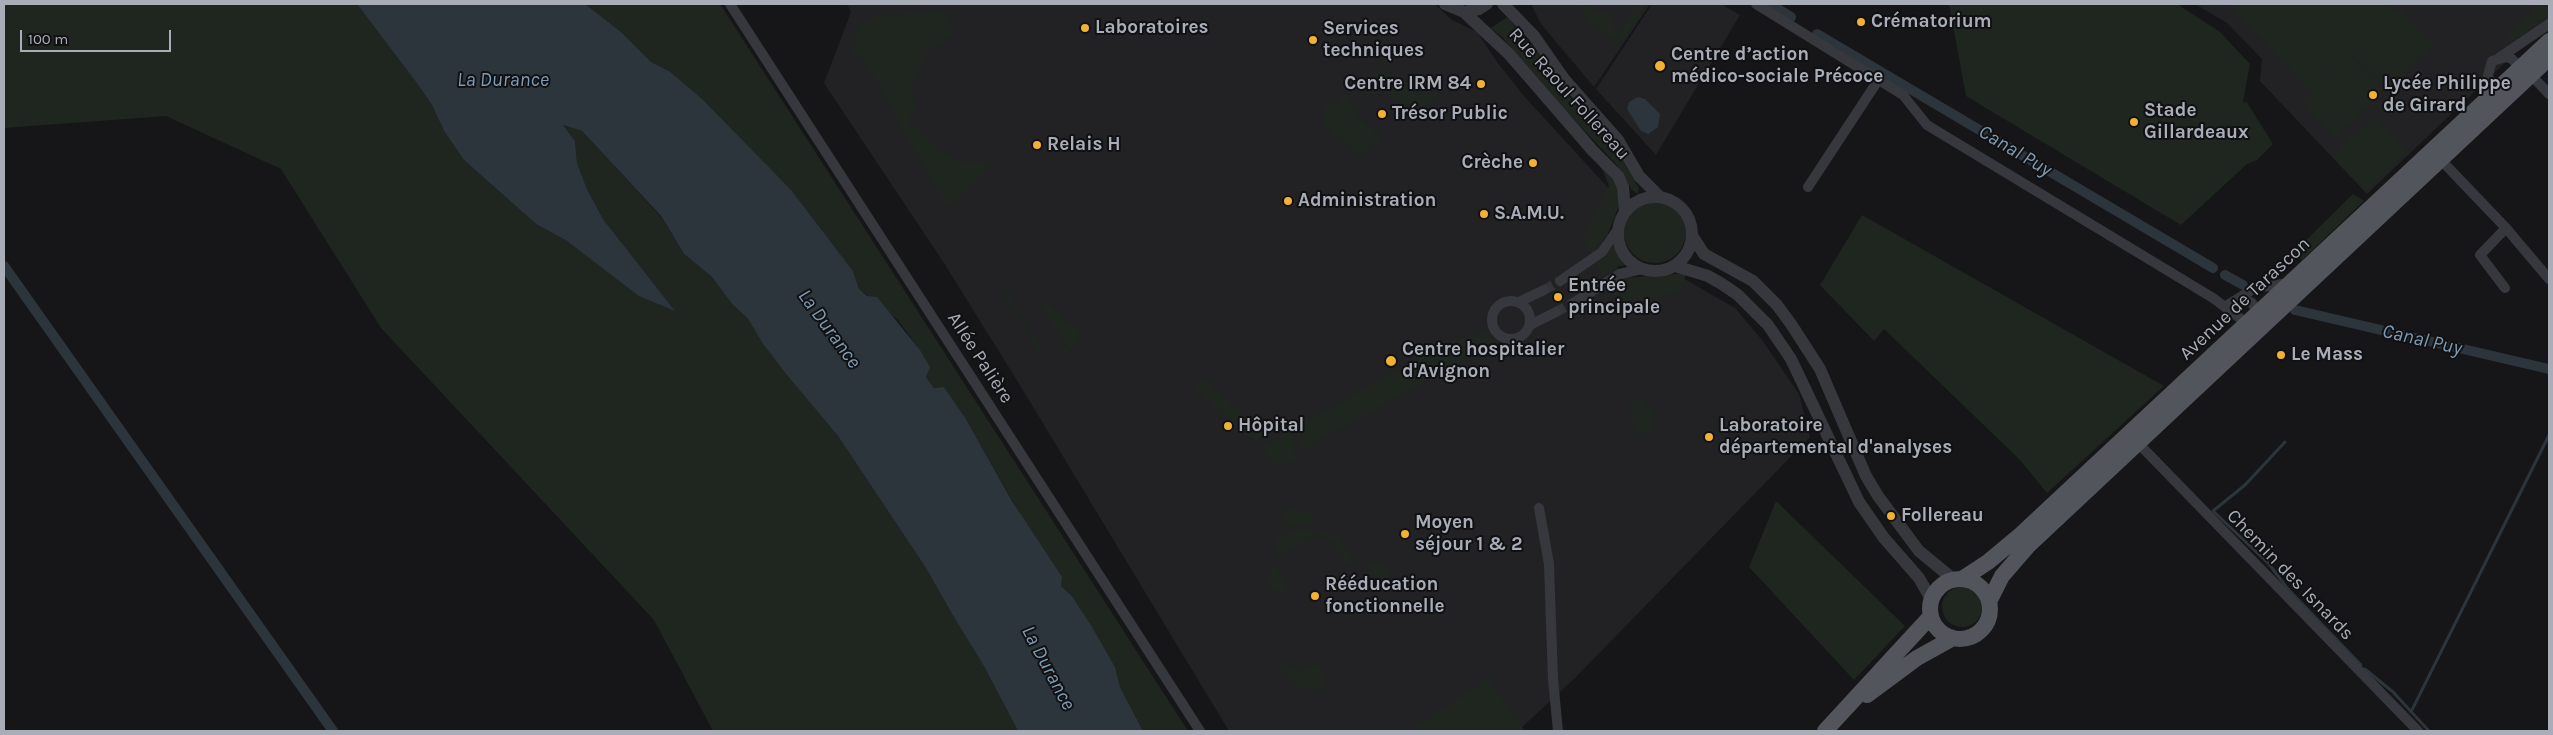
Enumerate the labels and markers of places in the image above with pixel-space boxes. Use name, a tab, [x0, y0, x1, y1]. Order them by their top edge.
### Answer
place label: Crématorium	[1871, 11, 1992, 33]
marker: Crématorium	[1855, 16, 1867, 28]
place label: Laboratoires	[1095, 17, 1209, 39]
place label: Services techniques	[1323, 18, 1424, 62]
marker: Laboratoires	[1079, 22, 1091, 34]
marker: Services techniques	[1307, 34, 1319, 46]
place label: Centre d’action médico-sociale Précoce	[1671, 44, 1883, 88]
marker: Centre d’action médico-sociale Précoce	[1653, 59, 1667, 73]
place label: Centre IRM 84	[1344, 73, 1471, 95]
place label: Lycée Philippe de Girard	[2383, 73, 2511, 117]
marker: Centre IRM 84	[1475, 78, 1487, 90]
marker: Lycée Philippe de Girard	[2367, 89, 2379, 101]
place label: Stade Gillardeaux	[2144, 100, 2249, 144]
place label: Trésor Public	[1392, 103, 1508, 125]
marker: Trésor Public	[1376, 108, 1388, 120]
marker: Stade Gillardeaux	[2128, 116, 2140, 128]
place label: Relais H	[1047, 134, 1121, 156]
marker: Relais H	[1031, 139, 1043, 151]
place label: Crèche	[1461, 152, 1523, 174]
marker: Crèche	[1527, 157, 1539, 169]
place label: Administration	[1298, 190, 1436, 212]
marker: Administration	[1282, 195, 1294, 207]
place label: S.A.M.U.	[1494, 203, 1564, 225]
marker: S.A.M.U.	[1478, 208, 1490, 220]
place label: Entrée principale	[1568, 275, 1660, 319]
marker: Entrée principale	[1552, 291, 1564, 303]
place label: Centre hospitalier d'Avignon	[1402, 339, 1564, 383]
place label: Le Mass	[2291, 344, 2363, 366]
marker: Le Mass	[2275, 349, 2287, 361]
marker: Centre hospitalier d'Avignon	[1384, 354, 1398, 368]
place label: Hôpital	[1238, 415, 1304, 437]
place label: Laboratoire départemental d'analyses	[1719, 415, 1952, 459]
marker: Hôpital	[1222, 420, 1234, 432]
marker: Laboratoire départemental d'analyses	[1703, 431, 1715, 443]
place label: Follereau	[1901, 505, 1984, 527]
marker: Follereau	[1885, 510, 1897, 522]
place label: Moyen séjour 1 & 2	[1415, 512, 1523, 556]
marker: Moyen séjour 1 & 2	[1399, 528, 1411, 540]
place label: Rééducation fonctionnelle	[1325, 574, 1445, 618]
marker: Rééducation fonctionnelle	[1309, 590, 1321, 602]

